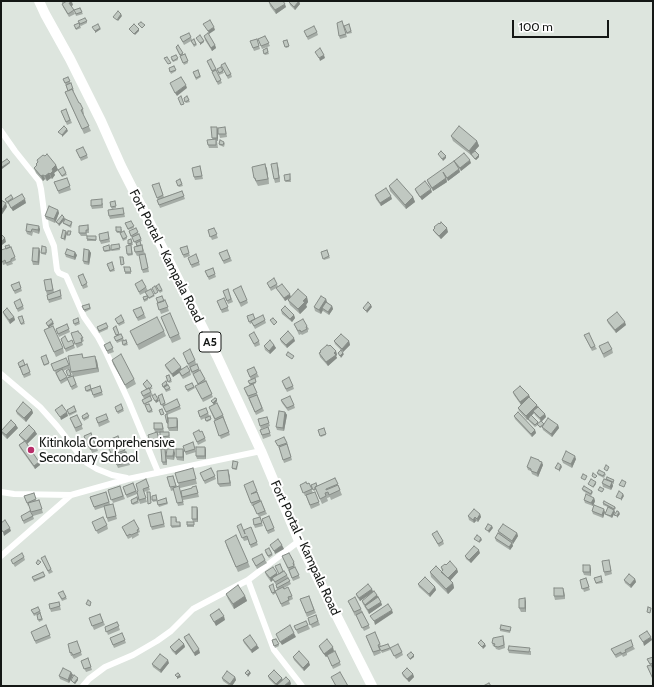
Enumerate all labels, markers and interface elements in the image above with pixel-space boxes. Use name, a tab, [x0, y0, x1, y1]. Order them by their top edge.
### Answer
scale bar	[514, 12, 611, 38]
text: 100 m	[519, 19, 553, 34]
street label: Fort Portal - Kampala Road	[126, 187, 206, 325]
road number: A5	[199, 332, 221, 352]
place label: Kitinkola Comprehensive Secondary School	[39, 435, 175, 466]
marker: Kitinkola Comprehensive Secondary School	[26, 445, 36, 455]
street label: Fort Portal - Kampala Road	[267, 478, 343, 618]

